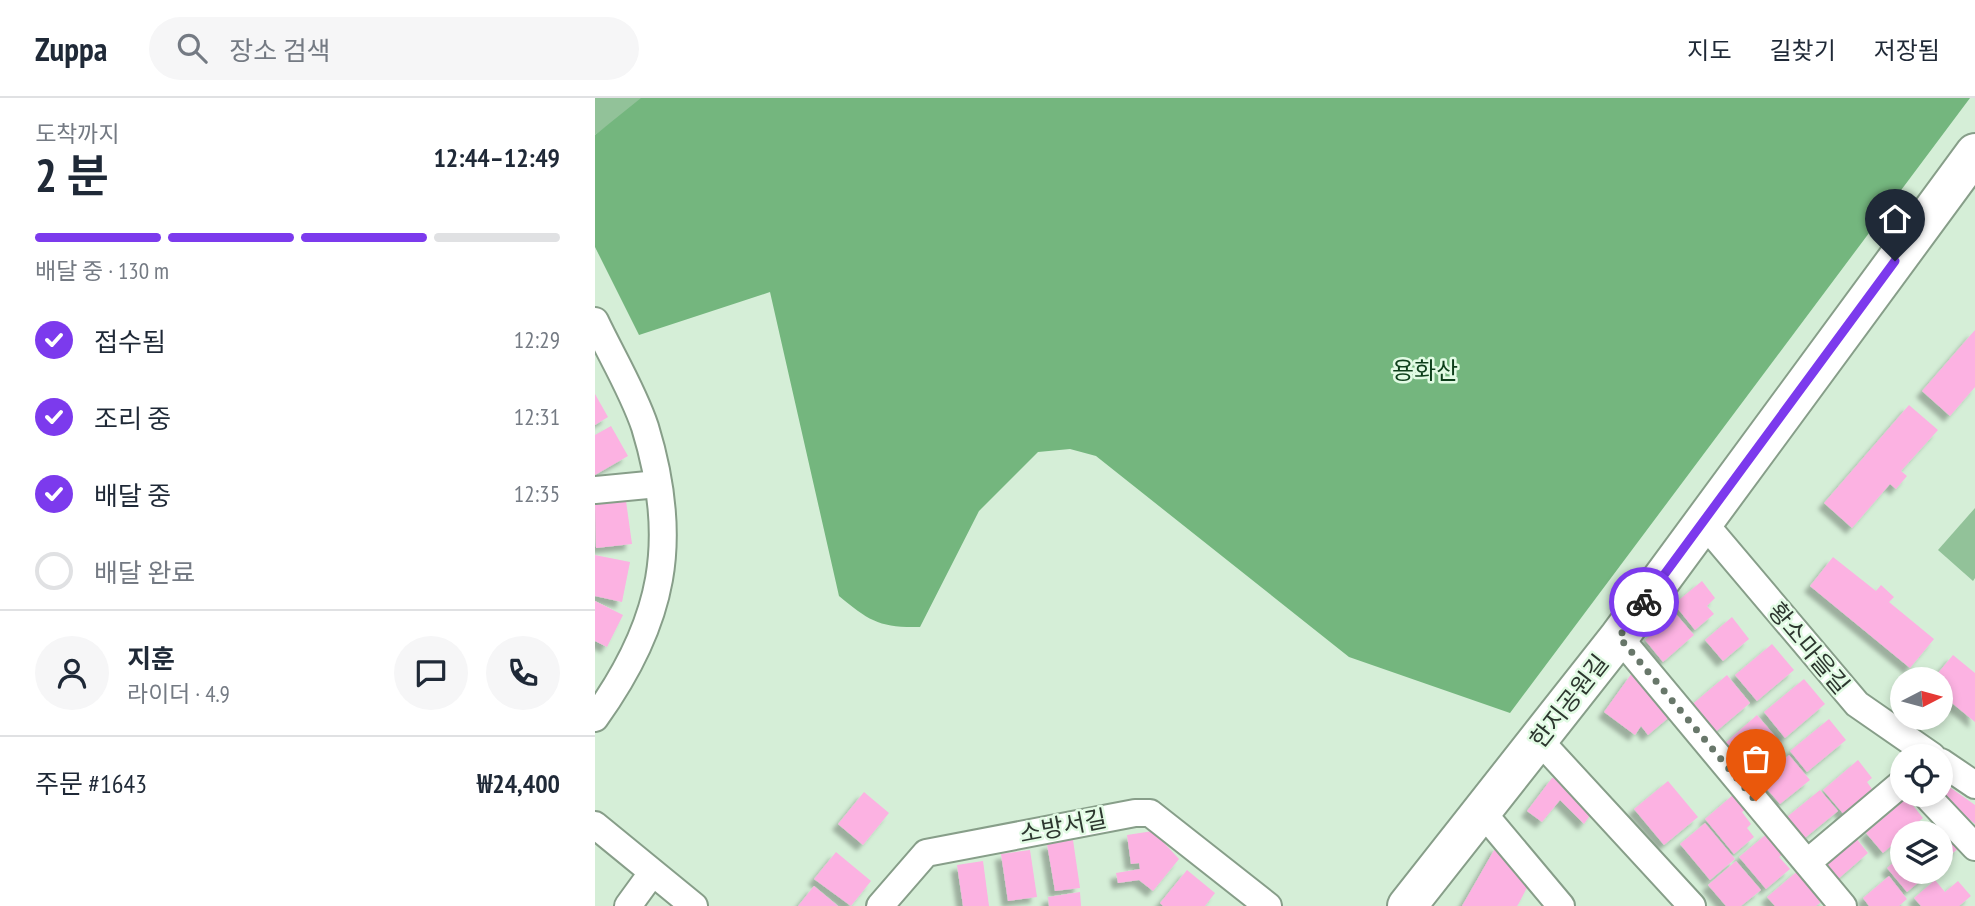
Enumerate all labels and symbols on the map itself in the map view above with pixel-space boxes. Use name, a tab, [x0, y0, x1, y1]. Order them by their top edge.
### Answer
pin	[1865, 189, 1925, 261]
park label: 용화산	[1392, 355, 1458, 386]
courier	[1609, 567, 1679, 637]
street label: 황소마을길	[1762, 596, 1856, 700]
street label: 한지공원길	[1523, 648, 1615, 754]
north arrow	[1890, 667, 1953, 730]
pin	[1726, 729, 1786, 801]
street label: 소방서길	[1017, 802, 1109, 850]

